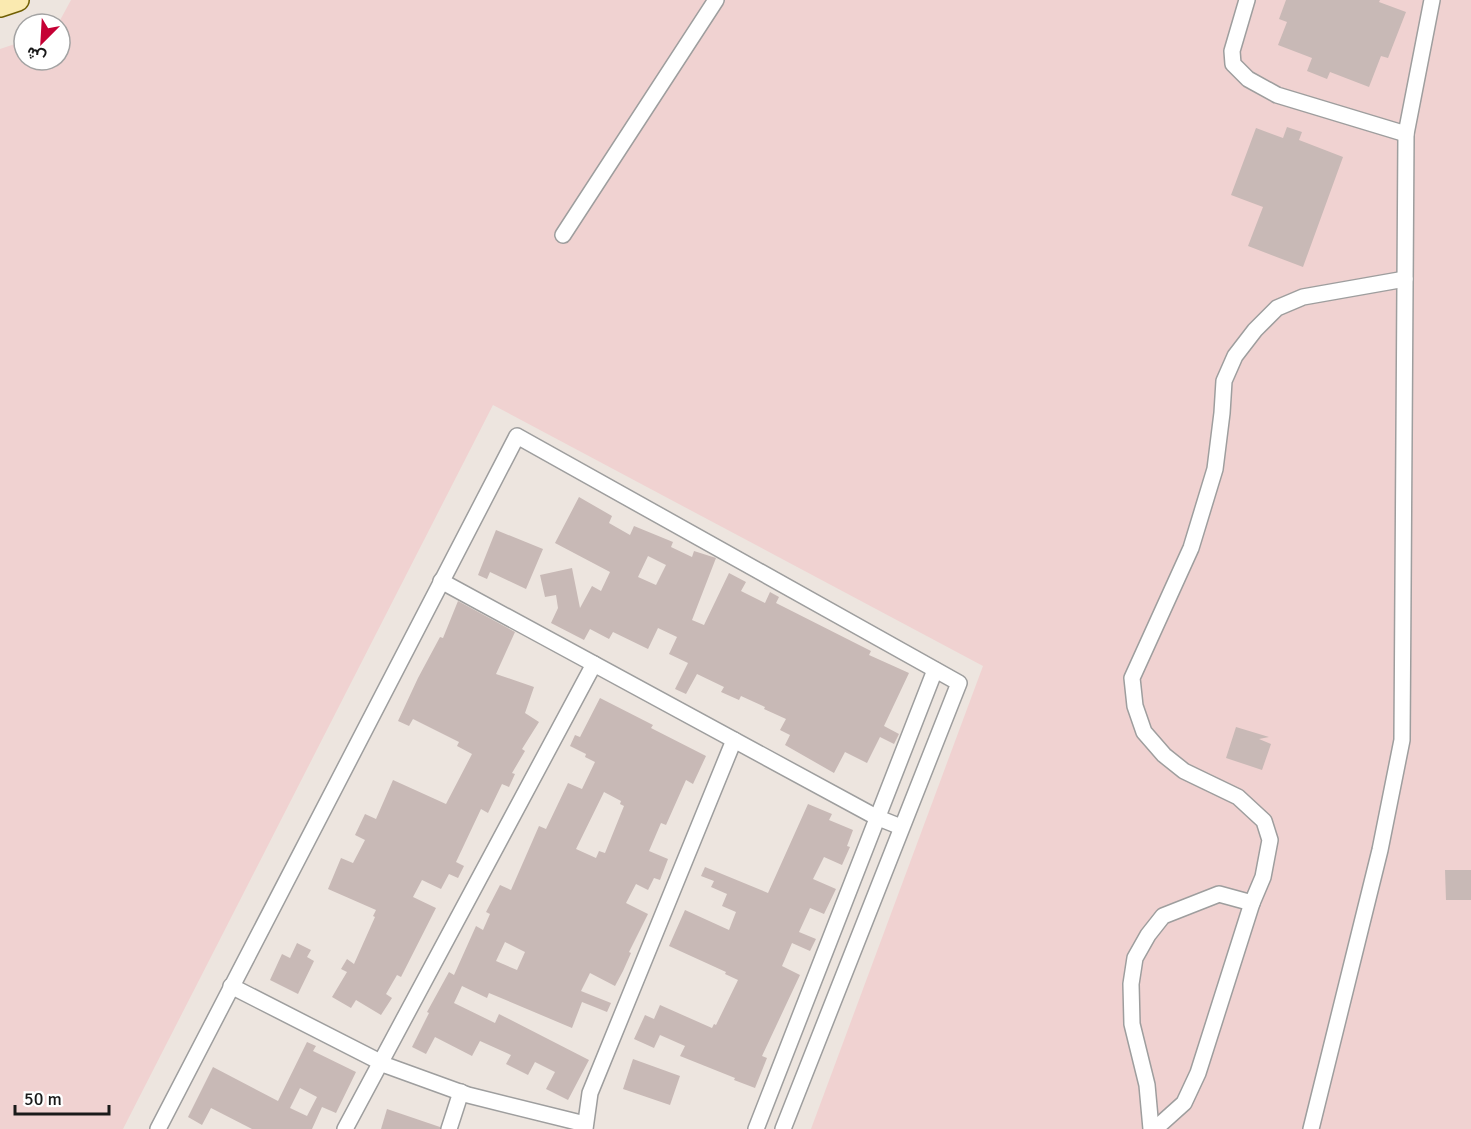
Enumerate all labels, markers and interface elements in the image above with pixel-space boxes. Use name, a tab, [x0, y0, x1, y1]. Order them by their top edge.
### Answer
north arrow	[12, 12, 72, 72]
text: ش	[23, 42, 49, 68]
scale bar	[15, 1078, 110, 1116]
text: 50 m	[24, 1088, 62, 1110]

